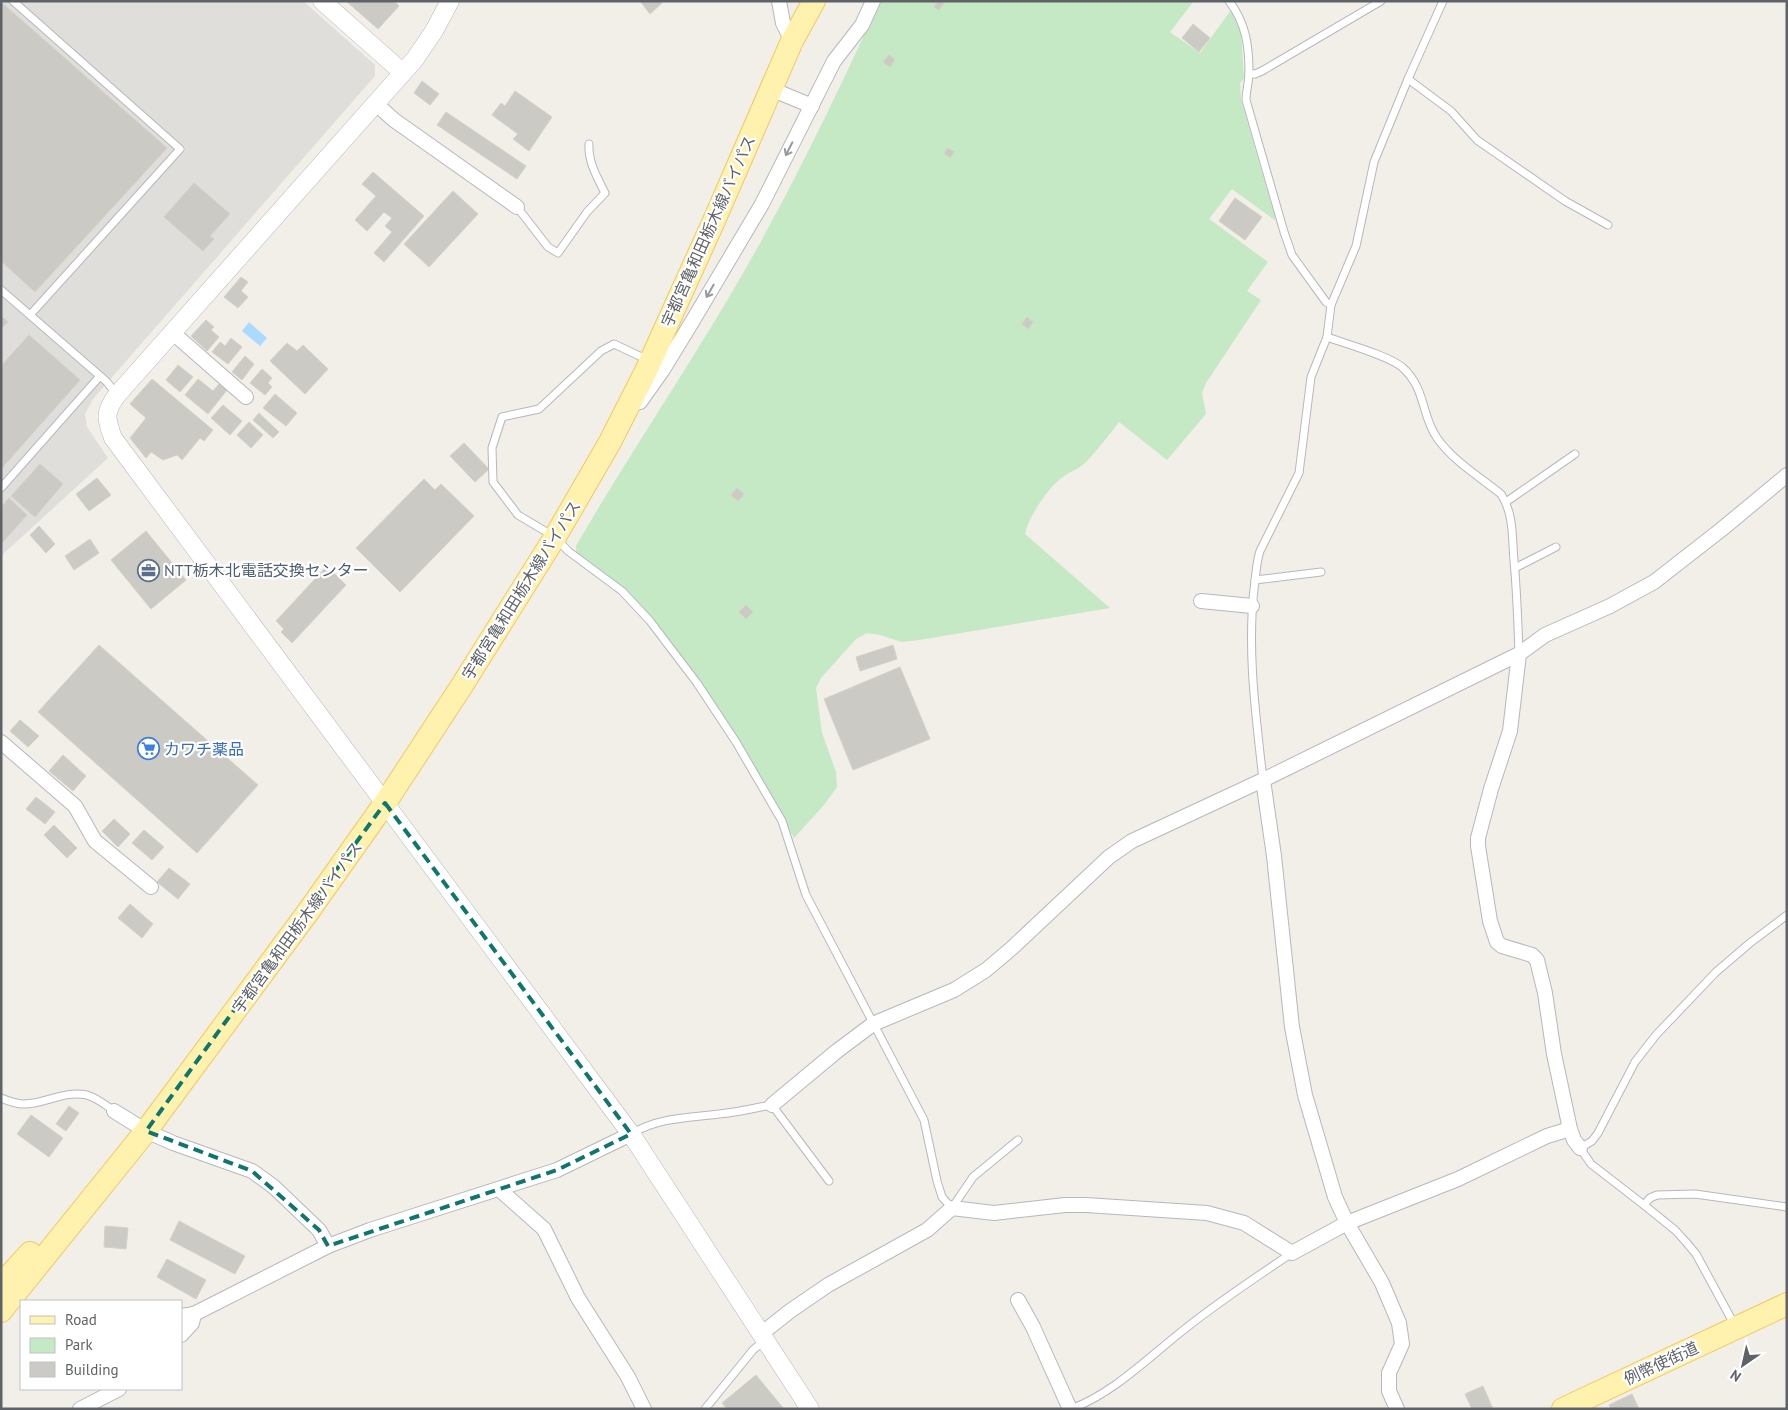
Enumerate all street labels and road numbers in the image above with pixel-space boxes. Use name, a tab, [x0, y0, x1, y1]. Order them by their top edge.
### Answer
street label: 宇都宮亀和田栃木線バイパス	[657, 132, 759, 330]
street label: 宇都宮亀和田栃木線バイパス	[457, 497, 585, 683]
street label: 宇都宮亀和田栃木線バイパス	[228, 837, 366, 1017]
street label: 例幣使街道	[1621, 1337, 1701, 1389]

